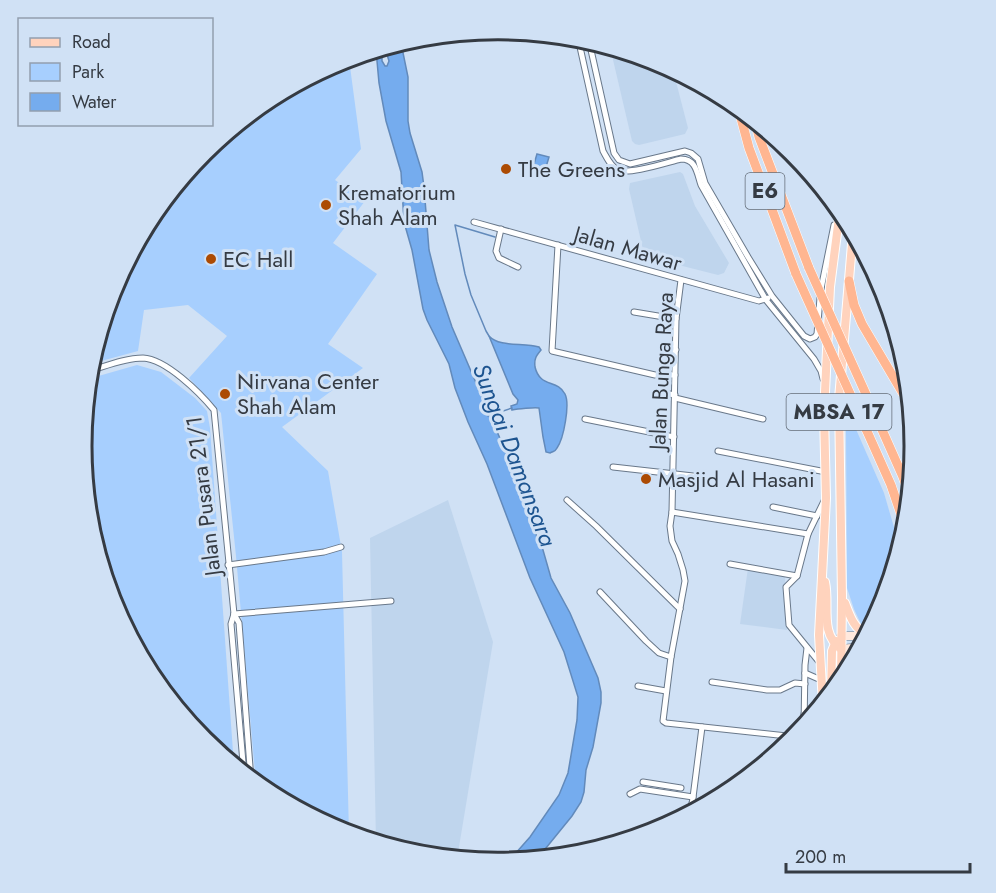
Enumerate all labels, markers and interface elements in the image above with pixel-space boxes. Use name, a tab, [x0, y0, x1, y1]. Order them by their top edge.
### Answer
legend	[18, 18, 213, 126]
text: Road	[72, 29, 111, 55]
text: Park	[72, 59, 104, 85]
text: Water	[72, 89, 117, 115]
place label: The Greens	[518, 153, 625, 185]
marker: The Greens	[499, 162, 513, 176]
road number: E6	[746, 173, 784, 209]
place label: Krematorium Shah Alam	[338, 176, 456, 233]
marker: Krematorium Shah Alam	[319, 198, 333, 212]
street label: Jalan Mawar	[567, 216, 686, 279]
place label: EC Hall	[223, 243, 293, 275]
marker: EC Hall	[204, 252, 218, 266]
street label: Jalan Bunga Raya	[641, 291, 681, 454]
water label: Sungai Damansara	[464, 358, 566, 552]
place label: Nirvana Center Shah Alam	[237, 365, 380, 422]
marker: Nirvana Center Shah Alam	[218, 387, 232, 401]
road number: MBSA 17	[786, 394, 892, 430]
street label: Jalan Pusara 21/1	[177, 414, 229, 581]
place label: Masjid Al Hasani	[658, 463, 815, 495]
marker: Masjid Al Hasani	[639, 472, 653, 486]
scale bar	[786, 836, 970, 874]
text: 200 m	[795, 844, 846, 870]

